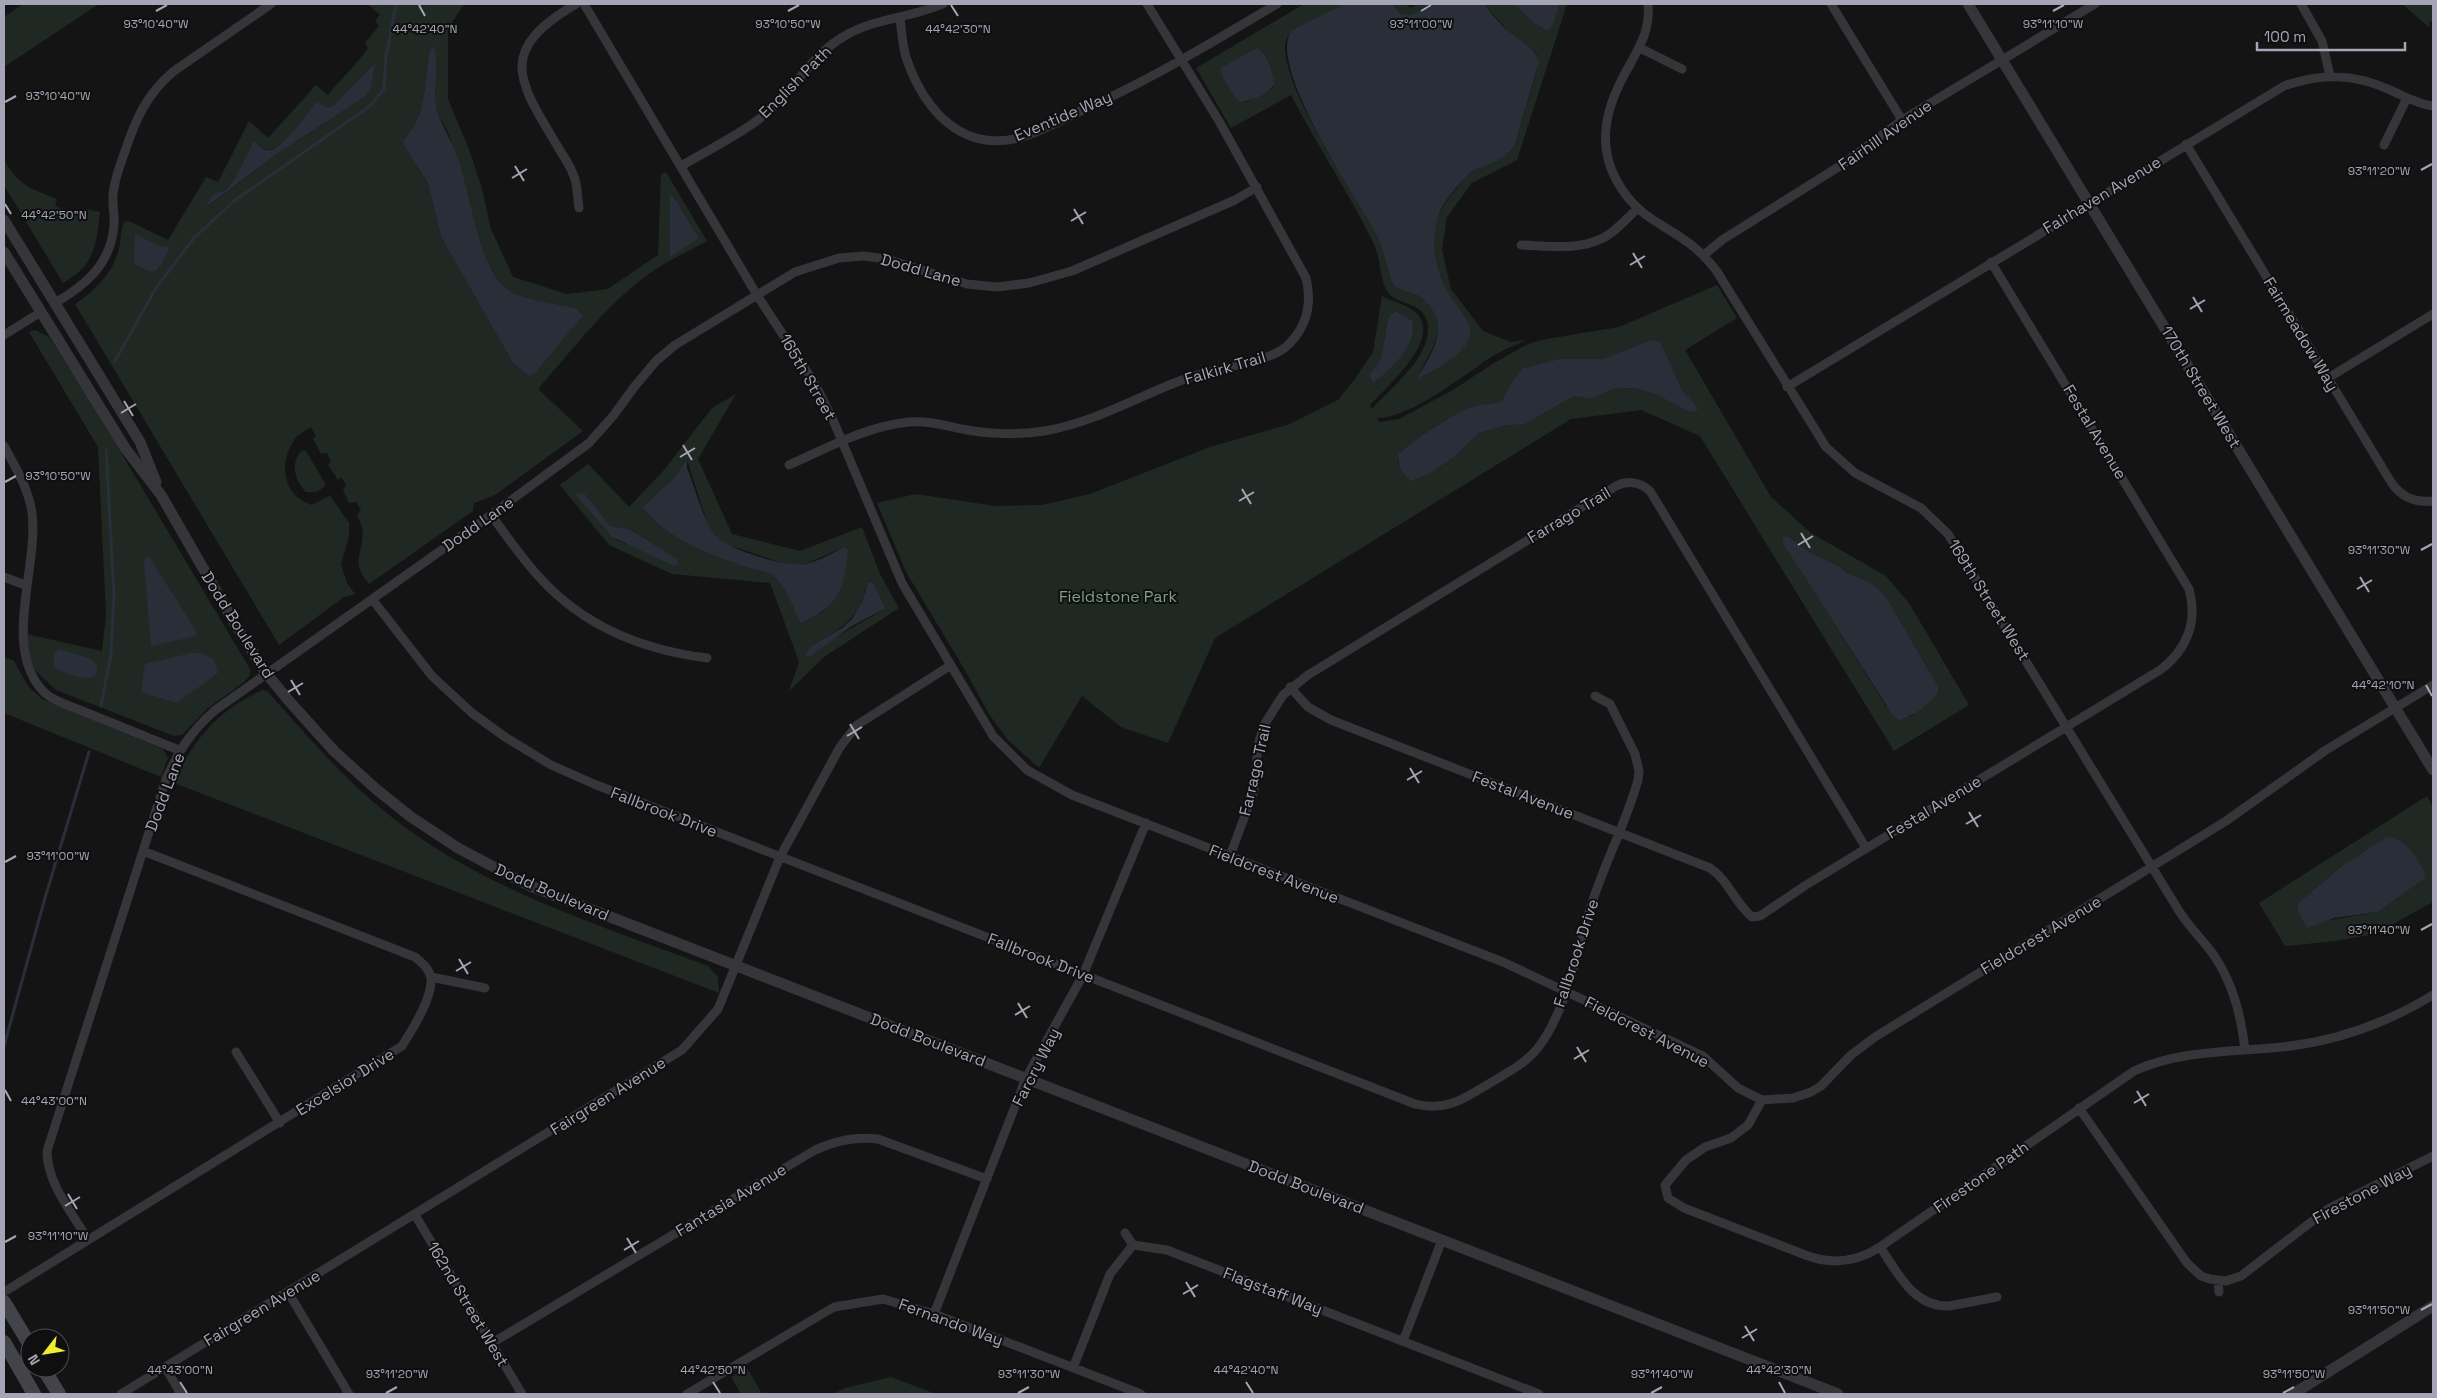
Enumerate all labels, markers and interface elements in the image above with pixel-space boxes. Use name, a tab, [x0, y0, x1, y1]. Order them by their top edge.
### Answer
text: 93°10'40"W	[123, 16, 189, 32]
text: 93°10'50"W	[755, 16, 821, 32]
text: 93°11'00"W	[1389, 16, 1453, 32]
text: 93°11'10"W	[2023, 16, 2084, 32]
scale bar	[2257, 20, 2404, 52]
text: 44°42'40"N	[392, 21, 458, 37]
text: 44°42'30"N	[925, 21, 991, 37]
text: 100 m	[2264, 27, 2306, 46]
street label: English Path	[754, 41, 836, 123]
street label: Eventide Way	[1011, 86, 1115, 146]
text: 93°10'40"W	[25, 88, 91, 104]
street label: Fairhill Avenue	[1834, 95, 1936, 175]
street label: Fairhaven Avenue	[2039, 151, 2165, 239]
text: 93°11'20"W	[2348, 163, 2411, 179]
text: 44°42'50"N	[21, 207, 87, 223]
street label: Dodd Lane	[878, 249, 964, 291]
street label: Fairmeadow Way	[2259, 273, 2343, 395]
street label: 170th Street West	[2156, 322, 2246, 452]
street label: 165th Street	[775, 330, 841, 424]
street label: Falkirk Trail	[1182, 346, 1268, 390]
street label: Festal Avenue	[2058, 381, 2132, 483]
text: 93°10'50"W	[25, 468, 91, 484]
street label: Farrago Trail	[1524, 482, 1614, 548]
street label: Dodd Lane	[438, 492, 518, 556]
street label: 169th Street West	[1943, 535, 2035, 665]
text: 93°11'30"W	[2348, 542, 2411, 558]
street label: Dodd Boulevard	[197, 568, 279, 682]
park label: Fieldstone Park	[1059, 586, 1177, 607]
text: 44°42'10"N	[2351, 677, 2415, 693]
street label: Farrago Trail	[1234, 722, 1276, 818]
street label: Dodd Lane	[140, 750, 190, 834]
street label: Festal Avenue	[1469, 766, 1577, 824]
street label: Festal Avenue	[1883, 770, 1985, 844]
street label: Fallbrook Drive	[608, 782, 720, 842]
street label: Fieldcrest Avenue	[1206, 840, 1342, 908]
text: 93°11'00"W	[26, 848, 90, 864]
street label: Dodd Boulevard	[492, 858, 612, 926]
street label: Fieldcrest Avenue	[1977, 891, 2105, 979]
street label: Fallbrook Drive	[1549, 896, 1603, 1010]
text: 93°11'40"W	[2348, 922, 2411, 938]
street label: Fallbrook Drive	[985, 928, 1097, 988]
street label: Fieldcrest Avenue	[1581, 992, 1713, 1072]
street label: Dodd Boulevard	[867, 1008, 989, 1072]
street label: Farcry Way	[1007, 1024, 1065, 1110]
street label: Excelsior Drive	[292, 1044, 398, 1120]
street label: Fairgreen Avenue	[546, 1052, 670, 1140]
text: 44°43'00"N	[21, 1093, 87, 1109]
street label: Firestone Path	[1929, 1136, 2033, 1218]
street label: Dodd Boulevard	[1245, 1155, 1367, 1219]
street label: Fantasia Avenue	[672, 1159, 790, 1241]
street label: Firestone Way	[2309, 1159, 2415, 1229]
text: 93°11'10"W	[28, 1228, 89, 1244]
street label: 162nd Street West	[422, 1238, 514, 1370]
street label: Flagstaff Way	[1220, 1262, 1326, 1320]
street label: Fairgreen Avenue	[200, 1265, 324, 1351]
street label: Fernando Way	[896, 1293, 1006, 1351]
text: 93°11'50"W	[2348, 1302, 2411, 1318]
north arrow	[20, 1328, 70, 1378]
text: N	[24, 1351, 44, 1368]
text: 44°43'00"N	[147, 1362, 213, 1378]
text: 44°42'50"N	[680, 1362, 746, 1378]
text: 44°42'40"N	[1213, 1362, 1279, 1378]
text: 44°42'30"N	[1746, 1362, 1812, 1378]
text: 93°11'20"W	[366, 1366, 429, 1382]
text: 93°11'30"W	[998, 1366, 1061, 1382]
text: 93°11'40"W	[1631, 1366, 1694, 1382]
text: 93°11'50"W	[2263, 1366, 2326, 1382]

